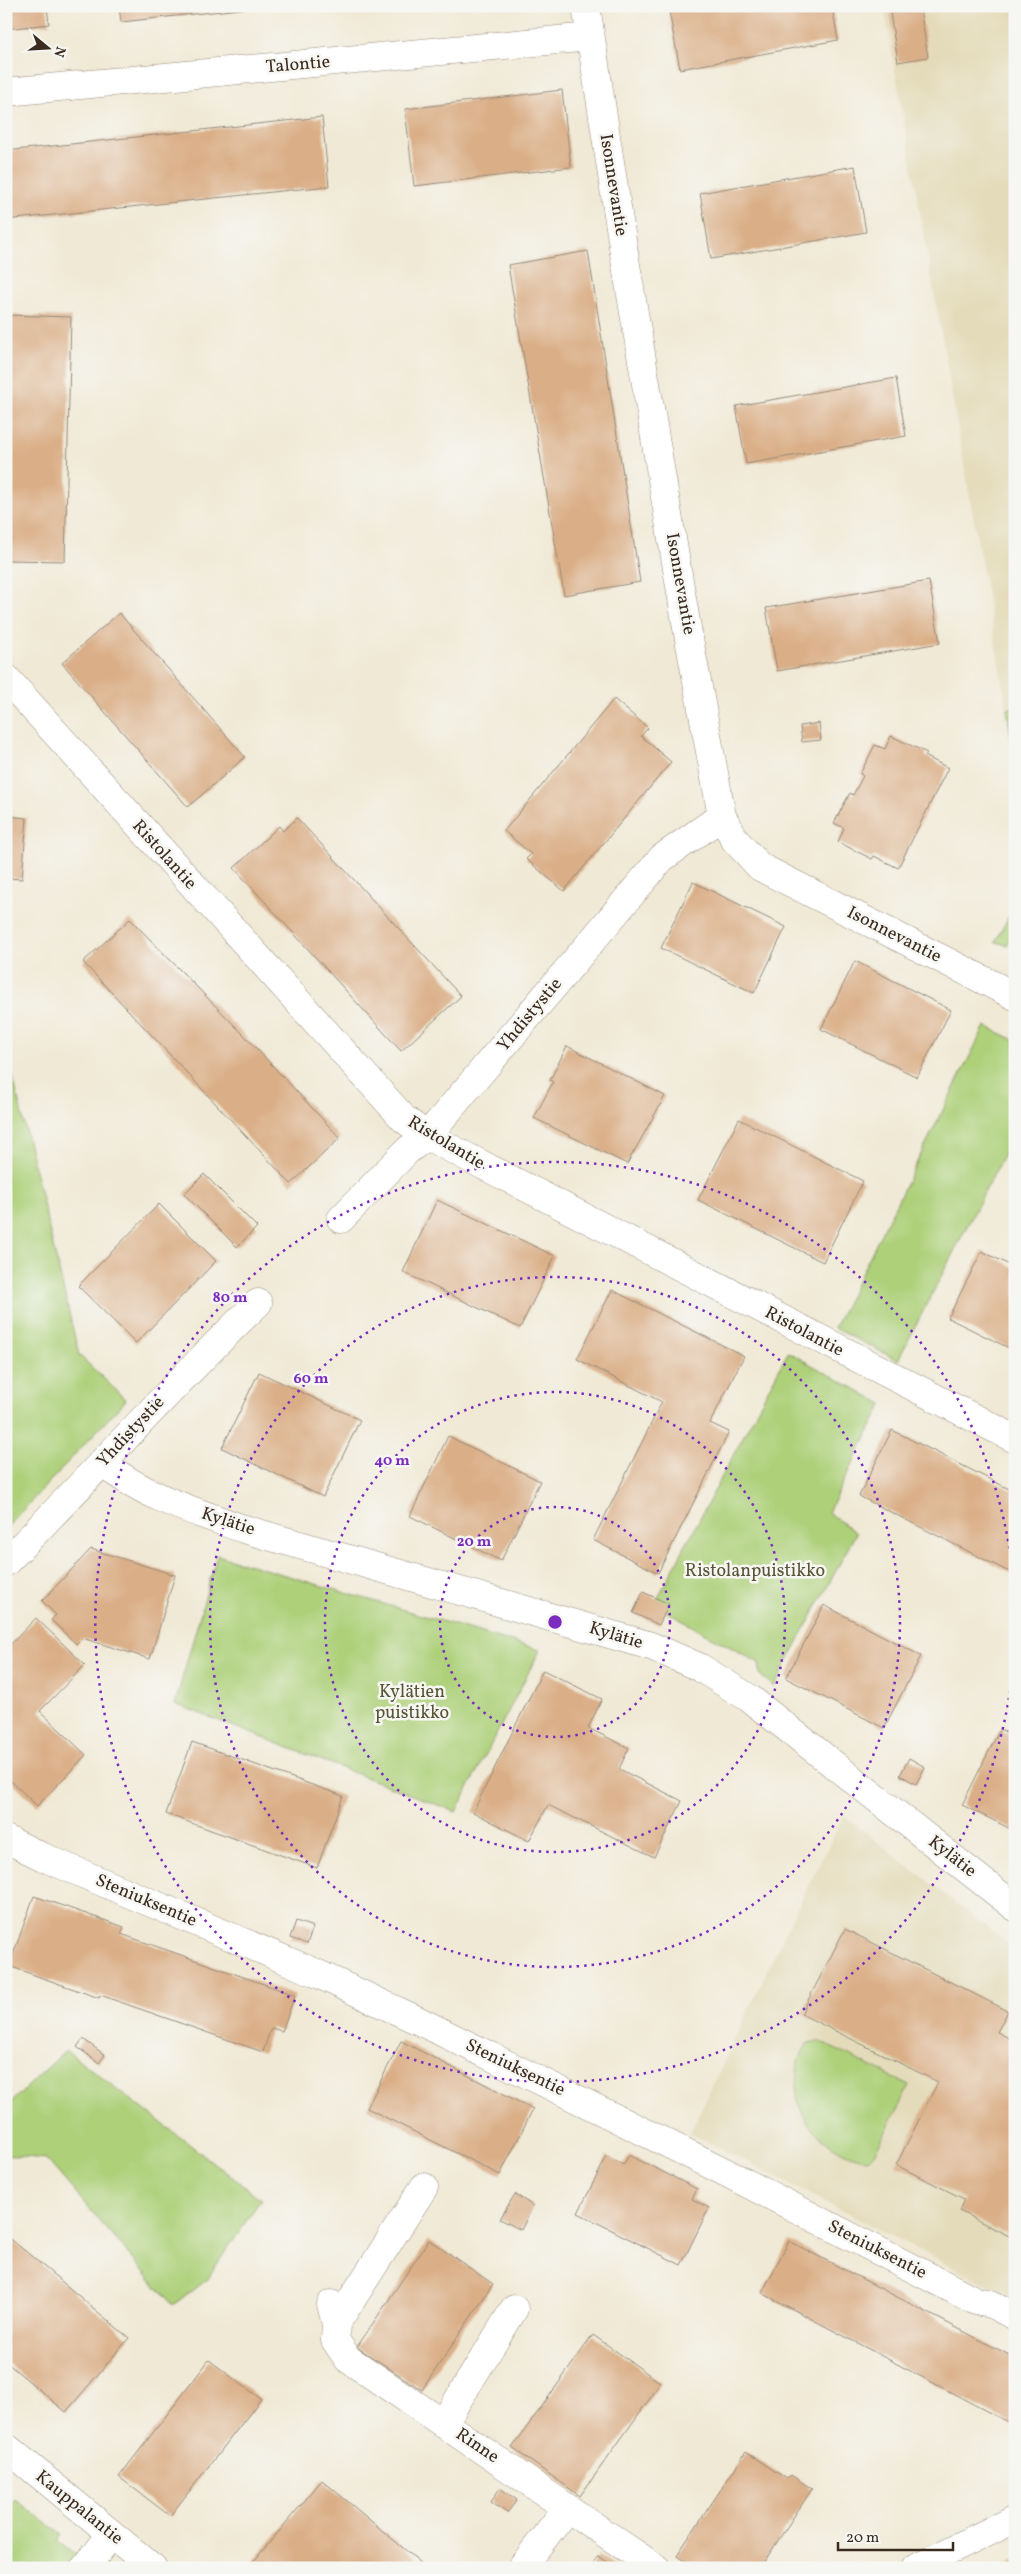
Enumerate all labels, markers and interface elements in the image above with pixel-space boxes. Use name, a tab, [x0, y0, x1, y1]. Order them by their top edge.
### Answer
north arrow	[22, 22, 72, 72]
text: N	[48, 44, 70, 59]
street label: Talontie	[265, 50, 331, 80]
street label: Isonnevantie	[593, 132, 633, 238]
street label: Isonnevantie	[659, 531, 701, 637]
street label: Ristolantie	[126, 815, 202, 895]
street label: Isonnevantie	[842, 900, 946, 970]
street label: Yhdistystie	[492, 973, 568, 1057]
street label: Ristolantie	[403, 1110, 489, 1176]
text: 80 m	[213, 1288, 248, 1309]
street label: Ristolantie	[760, 1301, 848, 1363]
text: 60 m	[294, 1369, 329, 1390]
street label: Yhdistystie	[91, 1391, 171, 1473]
text: 40 m	[374, 1451, 410, 1472]
street label: Kylätie	[198, 1502, 258, 1542]
text: 20 m	[457, 1532, 492, 1553]
park label: Ristolanpuistikko	[685, 1559, 825, 1584]
centre of rings	[546, 1613, 564, 1631]
street label: Kylätie	[586, 1616, 646, 1656]
park label: Kylätien puistikko	[375, 1680, 449, 1726]
street label: Kylätie	[923, 1830, 981, 1884]
street label: Steniuksentie	[91, 1868, 201, 1934]
street label: Steniuksentie	[461, 2033, 569, 2103]
street label: Steniuksentie	[823, 2214, 931, 2286]
street label: Rinne	[450, 2422, 504, 2470]
street label: Kauppalantie	[30, 2465, 128, 2551]
scale bar	[838, 2519, 954, 2551]
text: 20 m	[846, 2528, 879, 2549]

